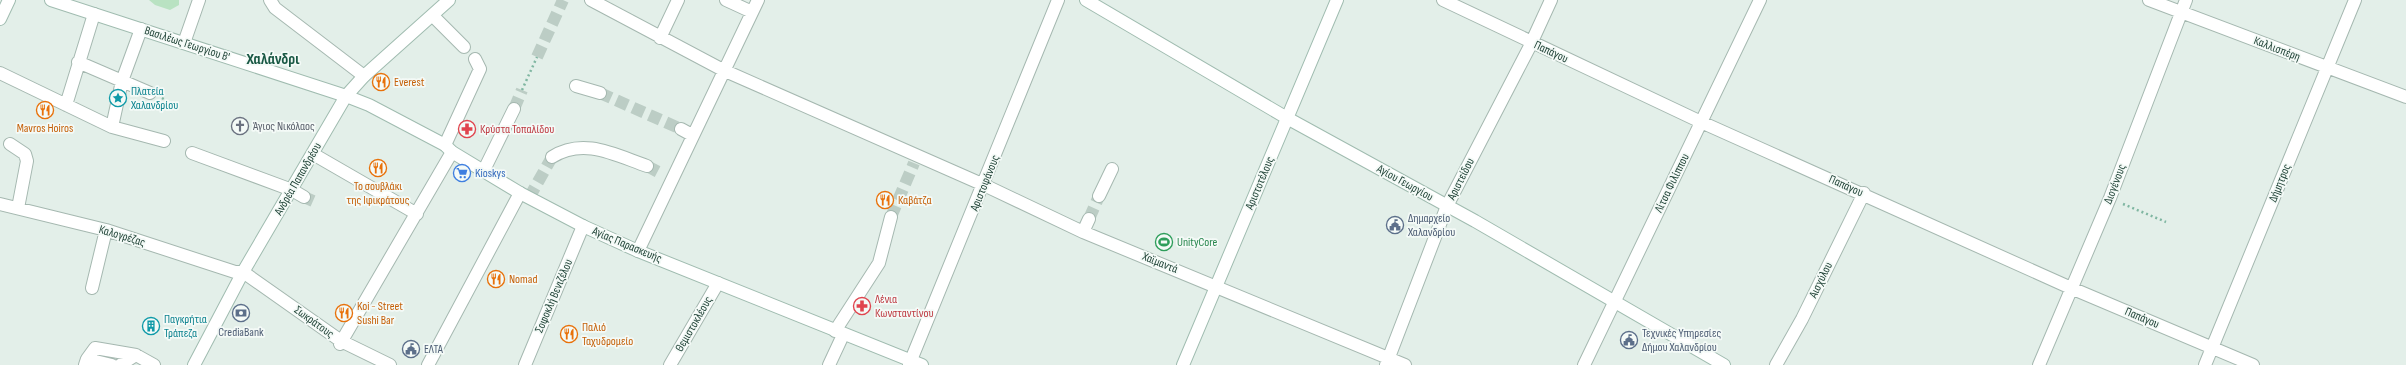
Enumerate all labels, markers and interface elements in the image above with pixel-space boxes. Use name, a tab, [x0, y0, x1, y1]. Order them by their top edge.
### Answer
street label: Βασιλέως Γεωργίου Β'	[142, 23, 232, 65]
street label: Καλλισπέρη	[2252, 33, 2302, 65]
street label: Παπάγου	[1531, 38, 1571, 66]
district label: Χαλάνδρι	[245, 50, 300, 69]
restaurant icon: Everest	[371, 72, 391, 92]
place label: Everest	[394, 75, 425, 90]
place label: Πλατεία Χαλανδρίου	[130, 84, 178, 113]
place icon: Πλατεία Χαλανδρίου	[108, 88, 128, 108]
restaurant icon: Mavros Hoiros	[35, 100, 55, 120]
church icon: Άγιος Νικόλαος	[230, 116, 250, 136]
place label: Άγιος Νικόλαος	[253, 119, 315, 134]
pharmacy icon: Κρύστα Τοπαλίδου	[457, 119, 477, 139]
place label: Mavros Hoiros	[17, 121, 73, 136]
place label: Κρύστα Τοπαλίδου	[480, 122, 554, 137]
street label: Ανδρέα Παπανδρέου	[271, 140, 325, 219]
street label: Λίτσα Φιλίππου	[1651, 151, 1693, 216]
street label: Αριστοφάνους	[967, 153, 1003, 214]
street label: Αριστοτέλους	[1242, 154, 1278, 213]
street label: Αριστείδου	[1444, 155, 1478, 203]
restaurant icon: Το σουβλάκι της Ιφικράτους	[368, 158, 388, 178]
street label: Αγίου Γεωργίου	[1373, 161, 1436, 205]
street label: Δήμητρος	[2266, 161, 2295, 204]
street label: Διογένους	[2101, 162, 2130, 206]
supermarket icon: Kioskys	[452, 163, 472, 183]
place label: Kioskys	[475, 166, 506, 181]
street label: Παπάγου	[1826, 172, 1866, 200]
place label: Το σουβλάκι της Ιφικράτους	[347, 179, 410, 208]
restaurant icon: Καβάτζα	[875, 190, 895, 210]
place label: Καβάτζα	[898, 193, 931, 208]
place label: Δημαρχείο Χαλανδρίου	[1407, 211, 1455, 240]
public building icon: Δημαρχείο Χαλανδρίου	[1385, 215, 1405, 235]
street label: Καλογρέζας	[97, 222, 147, 250]
street label: Αγίας Παρασκευής	[589, 223, 664, 267]
sports icon: UnityCore	[1154, 232, 1174, 252]
place label: UnityCore	[1177, 235, 1218, 250]
street label: Χαϊμαντά	[1139, 249, 1180, 277]
street label: Σοφοκλή Βενιζέλου	[532, 257, 576, 335]
street label: Αισχύλου	[1805, 260, 1836, 301]
restaurant icon: Nomad	[486, 269, 506, 289]
place label: Nomad	[509, 272, 537, 287]
place label: Λένια Κωνσταντίνου	[874, 292, 934, 321]
street label: Θεμιστοκλέους	[672, 293, 716, 354]
pharmacy icon: Λένια Κωνσταντίνου	[852, 296, 872, 316]
place label: Koi - Street Sushi Bar	[357, 299, 403, 328]
bank icon: CrediaBank	[231, 303, 251, 323]
street label: Σωκράτους	[291, 303, 337, 342]
restaurant icon: Koi - Street Sushi Bar	[334, 303, 354, 323]
street label: Παπάγου	[2122, 304, 2162, 332]
place label: Παγκρήτια Τράπεζα	[164, 312, 207, 341]
building icon: Παγκρήτια Τράπεζα	[141, 316, 161, 336]
place label: Παλιό Ταχυδρομείο	[582, 320, 633, 349]
restaurant icon: Παλιό Ταχυδρομείο	[559, 324, 579, 344]
place label: CrediaBank	[218, 325, 264, 340]
place label: Τεχνικές Υπηρεσίες Δήμου Χαλανδρίου	[1642, 326, 1721, 355]
public building icon: Τεχνικές Υπηρεσίες Δήμου Χαλανδρίου	[1619, 330, 1639, 350]
public building icon: ΕΛΤΑ	[401, 339, 421, 359]
place label: ΕΛΤΑ	[424, 342, 444, 357]

